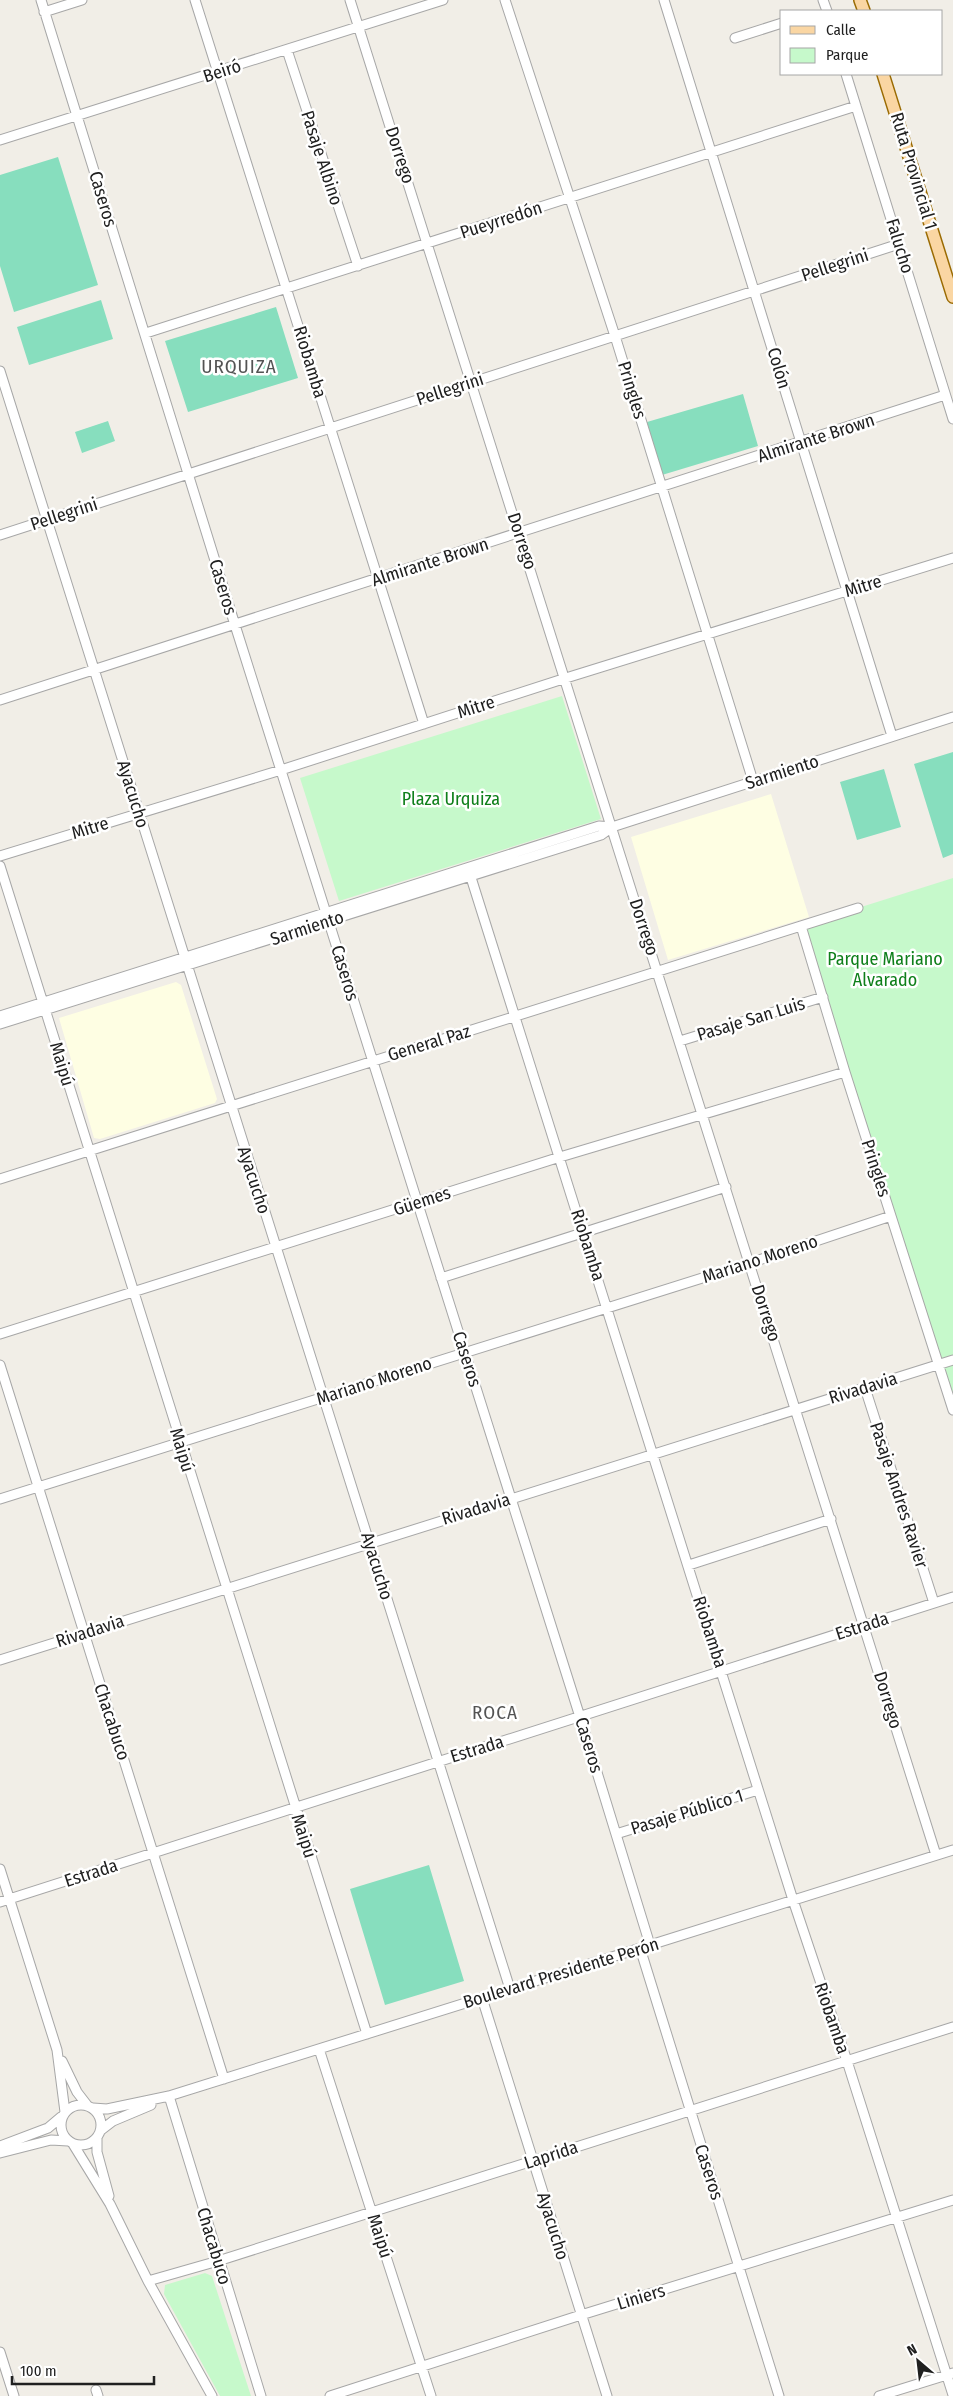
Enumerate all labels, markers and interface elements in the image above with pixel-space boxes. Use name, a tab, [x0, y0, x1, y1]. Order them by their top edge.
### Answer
legend	[780, 10, 943, 75]
text: Calle	[826, 21, 856, 39]
text: Parque	[826, 46, 869, 64]
street label: Beiró	[200, 55, 244, 87]
street label: Pasaje Albino	[296, 108, 348, 208]
street label: Ruta Provincial 1	[886, 110, 942, 232]
street label: Dorrego	[380, 124, 420, 186]
street label: Caseros	[84, 168, 122, 230]
street label: Pueyrredón	[457, 196, 545, 244]
street label: Falucho	[881, 216, 919, 276]
street label: Pellegrini	[799, 244, 871, 286]
street label: Riobamba	[289, 323, 331, 401]
street label: Colón	[762, 345, 796, 391]
district label: URQUIZA	[201, 355, 277, 378]
street label: Pringles	[613, 359, 651, 422]
street label: Pellegrini	[414, 368, 486, 410]
street label: Almirante Brown	[755, 409, 877, 467]
street label: Pellegrini	[28, 493, 100, 535]
street label: Dorrego	[502, 510, 542, 572]
street label: Almirante Brown	[369, 533, 491, 591]
street label: Caseros	[204, 556, 242, 618]
street label: Mitre	[842, 570, 884, 602]
street label: Mitre	[455, 691, 498, 723]
street label: Sarmiento	[743, 750, 821, 794]
street label: Ayacucho	[112, 757, 154, 831]
park label: Plaza Urquiza	[402, 788, 500, 810]
street label: Mitre	[69, 812, 111, 844]
street label: Dorrego	[624, 896, 664, 958]
street label: Sarmiento	[268, 906, 346, 950]
street label: Caseros	[326, 942, 364, 1004]
park label: Parque Mariano Alvarado	[827, 948, 943, 991]
street label: Pasaje San Luis	[694, 992, 808, 1046]
street label: General Paz	[385, 1020, 473, 1066]
street label: Maipú	[45, 1039, 79, 1089]
street label: Pringles	[856, 1137, 896, 1200]
street label: Ayacucho	[233, 1143, 275, 1217]
street label: Güemes	[391, 1181, 454, 1221]
street label: Riobamba	[566, 1206, 610, 1284]
street label: Mariano Moreno	[699, 1230, 821, 1288]
street label: Dorrego	[746, 1282, 786, 1344]
street label: Caseros	[448, 1328, 486, 1390]
street label: Mariano Moreno	[313, 1352, 435, 1410]
street label: Rivadavia	[826, 1367, 900, 1409]
street label: Pasaje Andres Ravier	[865, 1419, 933, 1571]
street label: Maipú	[165, 1425, 199, 1475]
street label: Rivadavia	[439, 1488, 513, 1530]
street label: Ayacucho	[356, 1529, 398, 1603]
street label: Riobamba	[688, 1593, 732, 1671]
street label: Estrada	[832, 1607, 892, 1645]
street label: Rivadavia	[53, 1610, 127, 1652]
street label: Dorrego	[869, 1669, 907, 1731]
street label: Chacabuco	[89, 1681, 135, 1763]
district label: ROCA	[472, 1701, 518, 1724]
street label: Caseros	[570, 1714, 608, 1776]
street label: Estrada	[448, 1730, 507, 1768]
street label: Pasaje Público 1	[628, 1784, 746, 1840]
street label: Maipú	[287, 1811, 321, 1861]
street label: Estrada	[61, 1854, 121, 1892]
street label: Boulevard Presidente Perón	[460, 1933, 662, 2013]
street label: Riobamba	[810, 1979, 855, 2057]
street label: Laprida	[521, 2136, 581, 2174]
street label: Caseros	[690, 2141, 728, 2203]
street label: Ayacucho	[532, 2189, 574, 2263]
street label: Chacabuco	[192, 2205, 236, 2287]
street label: Maipú	[363, 2211, 397, 2261]
street label: Liniers	[614, 2279, 668, 2315]
north arrow	[893, 2336, 943, 2386]
text: N	[904, 2340, 920, 2359]
scale bar	[12, 2354, 155, 2386]
text: 100 m	[20, 2362, 57, 2380]

